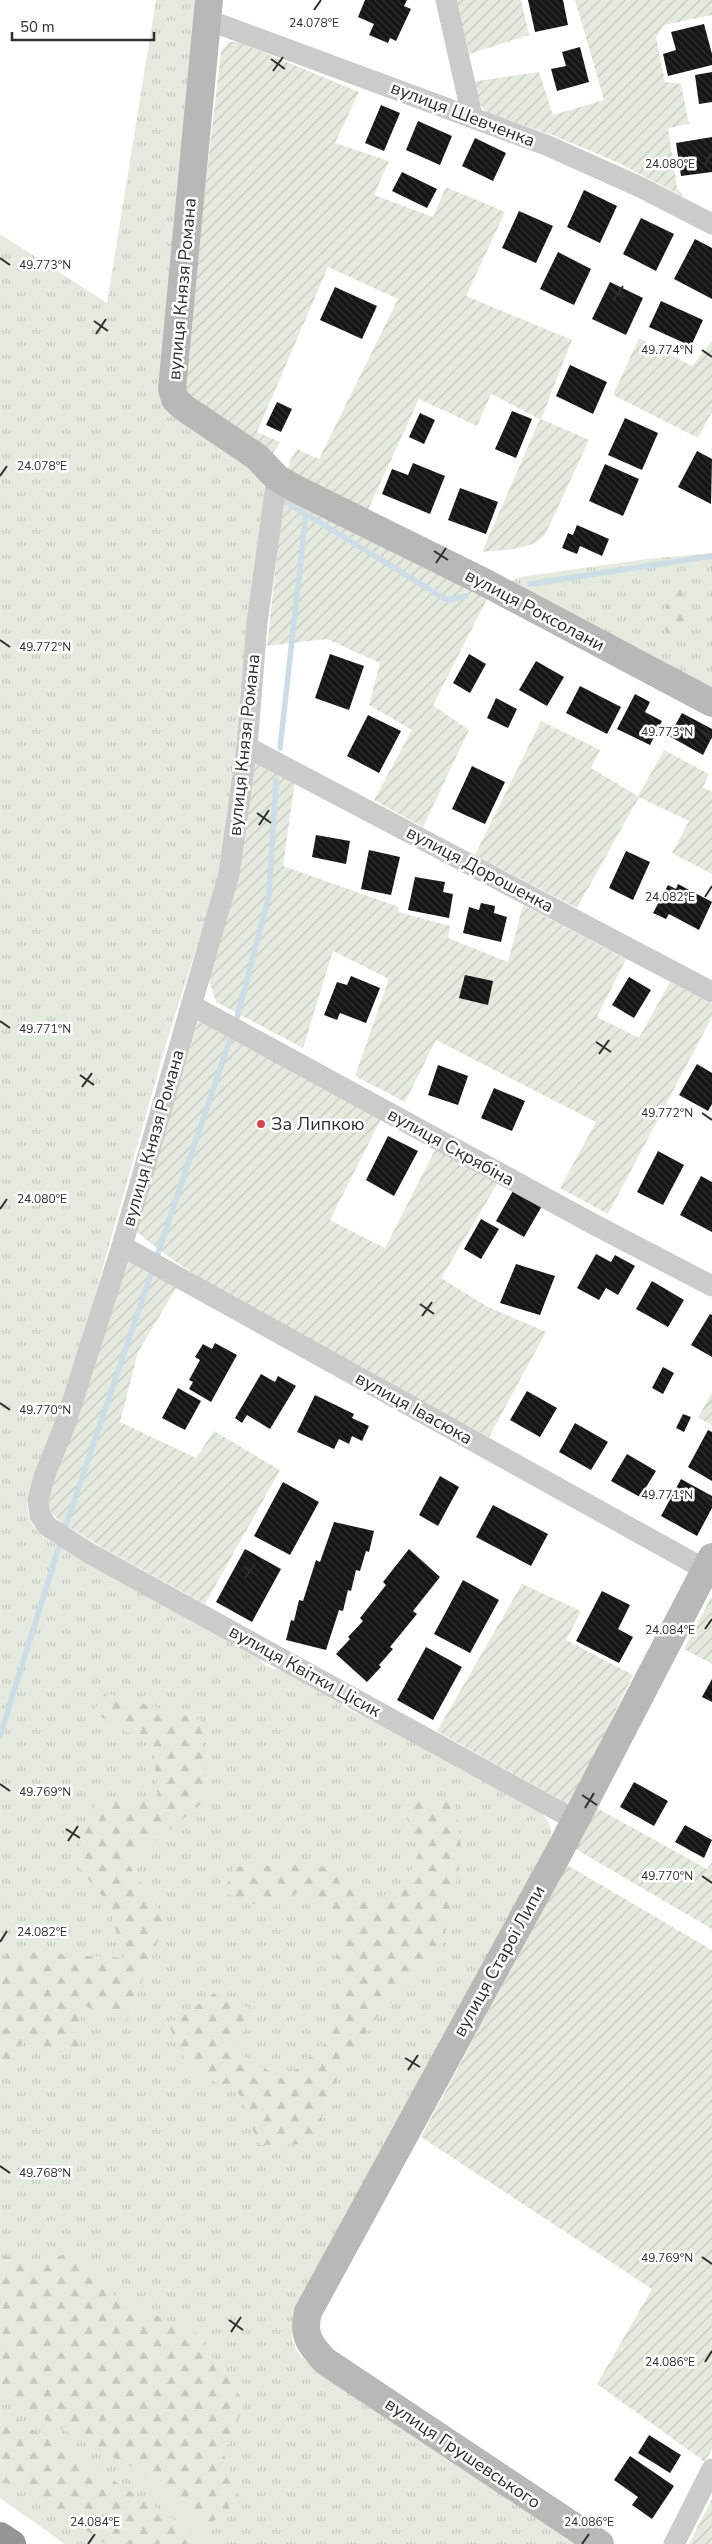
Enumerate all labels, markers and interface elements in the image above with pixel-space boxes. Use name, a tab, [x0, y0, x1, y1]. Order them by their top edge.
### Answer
scale bar	[12, 10, 155, 42]
text: 24.078°E	[289, 15, 339, 31]
text: 50 m	[20, 17, 55, 37]
street label: вулиця Шевченка	[387, 75, 539, 153]
text: 24.080°E	[645, 156, 695, 172]
street label: вулиця Князя Романа	[162, 197, 202, 381]
text: 49.773°N	[19, 257, 71, 273]
text: 49.774°N	[641, 342, 693, 358]
text: 24.078°E	[17, 458, 67, 474]
street label: вулиця Роксолани	[461, 563, 609, 657]
text: 49.772°N	[19, 639, 71, 655]
street label: вулиця Князя Романа	[223, 653, 265, 837]
text: 49.773°N	[641, 724, 693, 740]
street label: вулиця Дорошенка	[402, 820, 558, 918]
text: 24.082°E	[645, 889, 695, 905]
text: 49.771°N	[19, 1021, 71, 1037]
street label: вулиця Князя Романа	[116, 1047, 190, 1229]
street label: вулиця Скрябіна	[383, 1102, 519, 1192]
text: 49.772°N	[641, 1105, 693, 1121]
place label: За Липкою	[271, 1112, 365, 1136]
marker: За Липкою	[255, 1118, 267, 1130]
text: 24.080°E	[17, 1191, 67, 1207]
street label: вулиця Івасюка	[351, 1366, 477, 1450]
text: 49.770°N	[19, 1402, 71, 1418]
text: 49.771°N	[641, 1487, 693, 1503]
street label: вулиця Квітки Цісик	[225, 1619, 386, 1723]
text: 24.084°E	[645, 1622, 695, 1638]
text: 49.769°N	[19, 1784, 71, 1800]
text: 49.770°N	[641, 1868, 693, 1884]
street label: вулиця Старої Липи	[447, 1881, 551, 2041]
text: 24.082°E	[17, 1924, 67, 1940]
text: 49.768°N	[19, 2165, 71, 2181]
text: 49.769°N	[641, 2250, 693, 2266]
text: 24.086°E	[645, 2354, 695, 2370]
street label: вулиця Грушевського	[381, 2392, 545, 2514]
text: 24.084°E	[70, 2514, 120, 2530]
text: 24.086°E	[564, 2514, 614, 2530]

